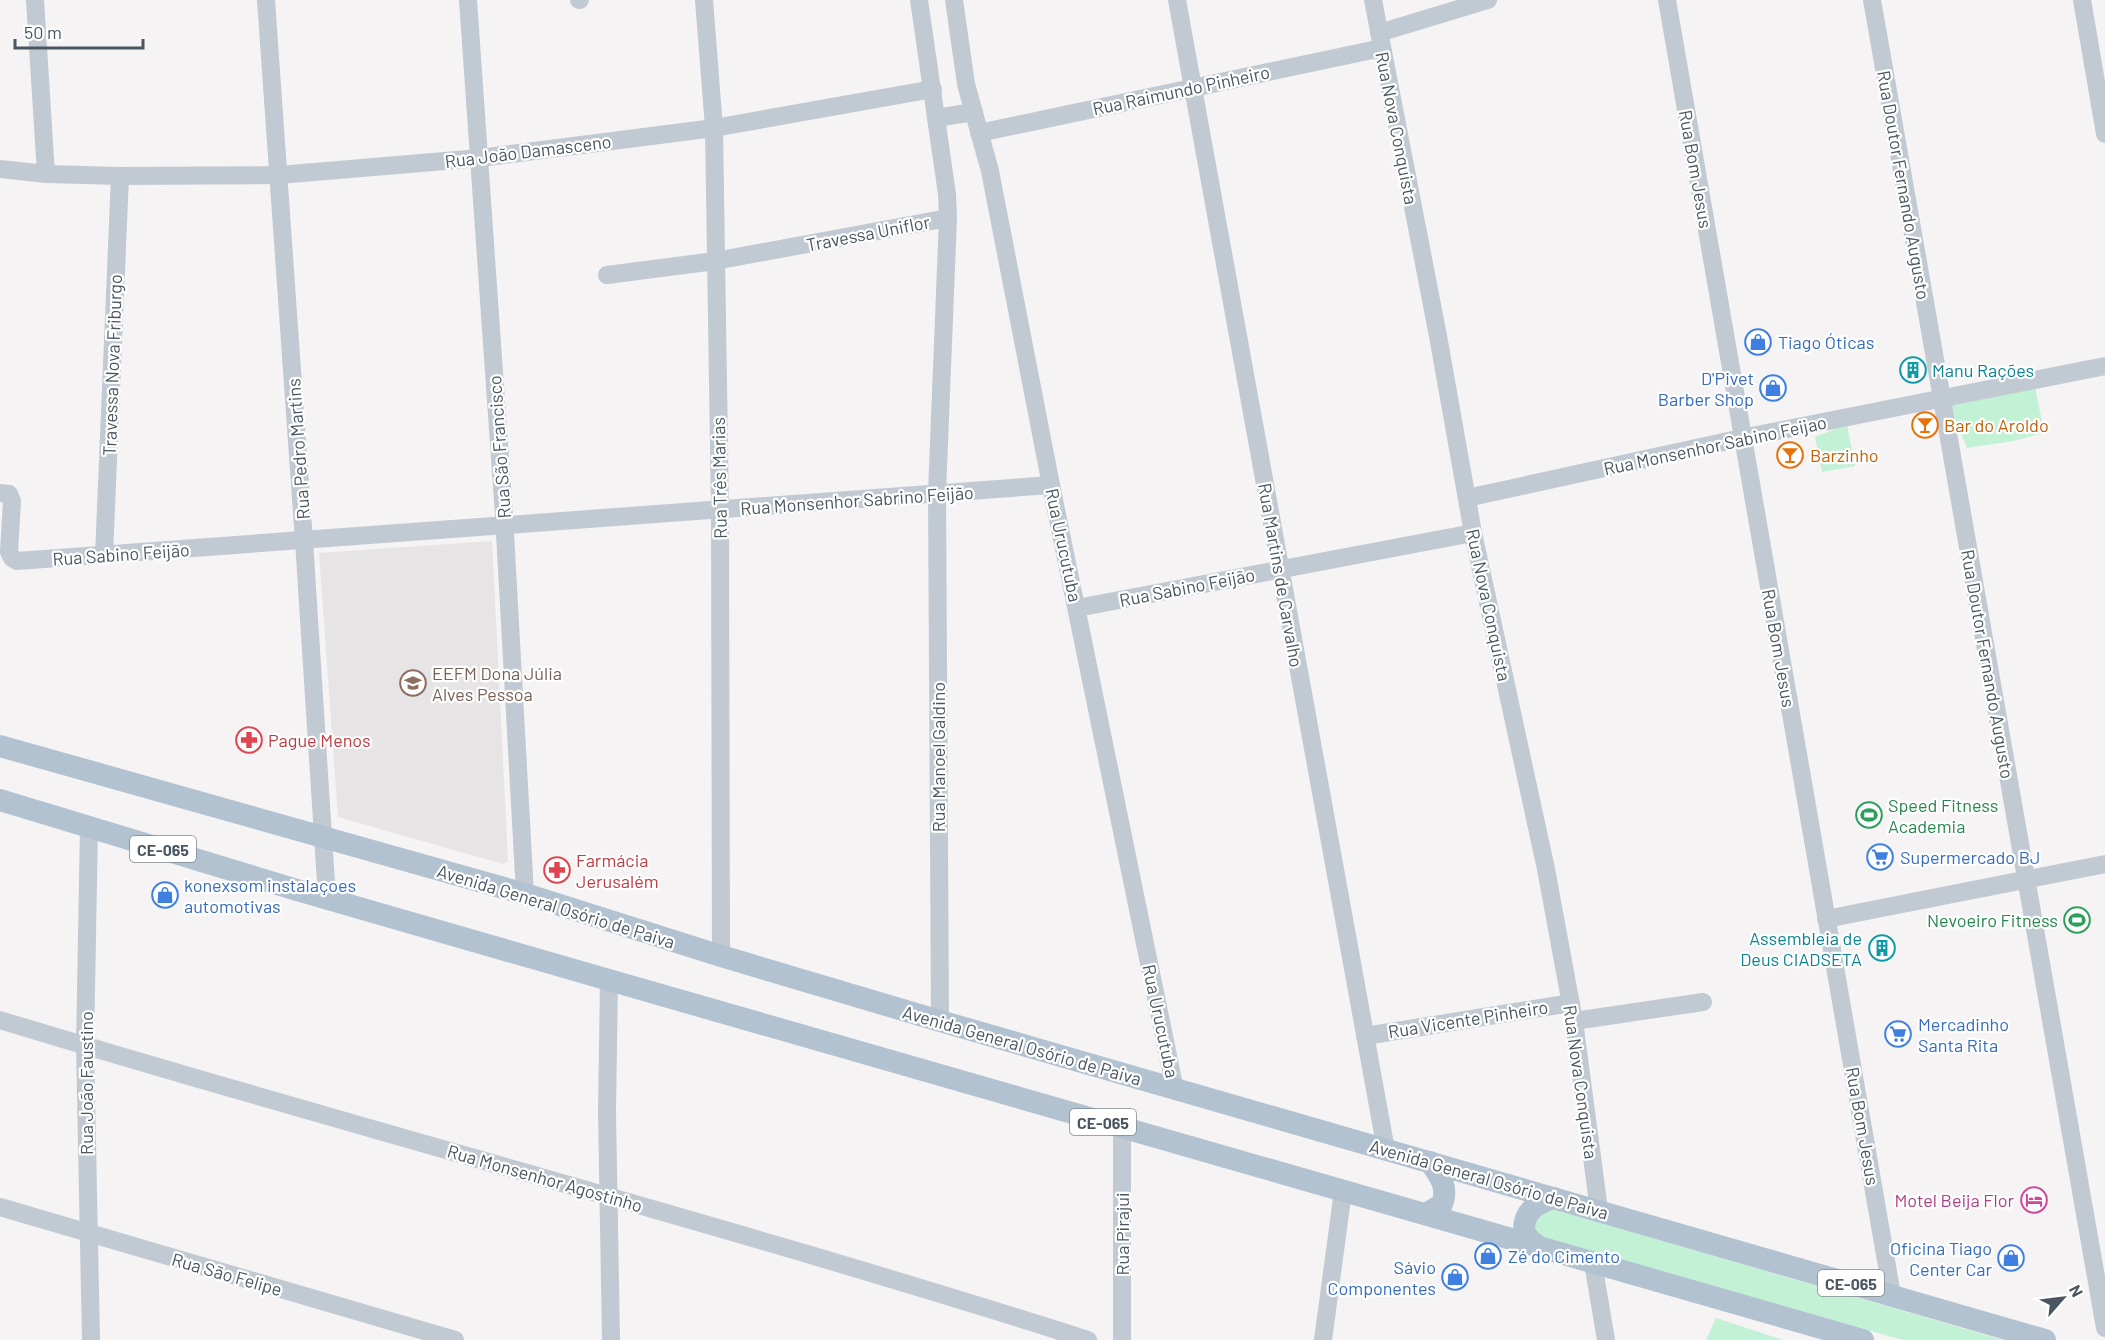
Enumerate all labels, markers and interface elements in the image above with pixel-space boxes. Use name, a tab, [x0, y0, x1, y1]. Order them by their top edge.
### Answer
scale bar	[15, 12, 142, 50]
text: 50 m	[24, 21, 62, 43]
street label: Rua Nova Conquista	[1371, 50, 1423, 206]
street label: Rua Raimundo Pinheiro	[1090, 60, 1272, 120]
street label: Rua Doutor Fernando Augusto	[1873, 69, 1935, 301]
street label: Rua Bom Jesus	[1675, 108, 1717, 230]
street label: Rua João Damasceno	[444, 130, 612, 172]
street label: Travessa Uniflor	[804, 210, 932, 256]
street label: Travessa Nova Friburgo	[98, 274, 126, 456]
shop icon: Tiago Óticas	[1743, 327, 1773, 357]
place label: Tiago Óticas	[1778, 331, 1874, 353]
building icon: Manu Rações	[1898, 355, 1928, 385]
place label: Manu Rações	[1932, 359, 2034, 381]
place label: D'Pivet Barber Shop	[1658, 367, 1754, 410]
shop icon: D'Pivet Barber Shop	[1758, 373, 1788, 403]
street label: Rua São Francisco	[483, 375, 515, 519]
street label: Rua Pedro Martins	[282, 378, 314, 520]
bar icon: Bar do Aroldo	[1910, 410, 1940, 440]
street label: Rua Monsenhor Sabino Feijao	[1601, 411, 1829, 479]
place label: Bar do Aroldo	[1944, 414, 2049, 436]
street label: Rua Três Marias	[707, 417, 731, 539]
bar icon: Barzinho	[1775, 440, 1805, 470]
place label: Barzinho	[1810, 444, 1879, 466]
street label: Rua Monsenhor Sabrino Feijão	[740, 481, 974, 519]
street label: Rua Martins de Carvalho	[1254, 481, 1308, 669]
street label: Rua Urucutuba	[1041, 486, 1087, 604]
street label: Rua Nova Conquista	[1462, 527, 1516, 683]
street label: Rua Sabino Feijão	[52, 538, 190, 570]
street label: Rua Doutor Fernando Augusto	[1957, 548, 2019, 780]
street label: Rua Sabino Feijão	[1117, 563, 1257, 611]
street label: Rua Bom Jesus	[1758, 587, 1800, 709]
place label: EEFM Dona Júlia Alves Pessoa	[432, 662, 562, 705]
school or university icon: EEFM Dona Júlia Alves Pessoa	[398, 668, 428, 698]
street label: Rua Manoel Galdino	[927, 682, 949, 832]
pharmacy icon: Pague Menos	[234, 725, 264, 755]
place label: Pague Menos	[268, 729, 371, 751]
place label: Speed Fitness Academia	[1888, 794, 1998, 837]
sports icon: Speed Fitness Academia	[1854, 800, 1884, 830]
road number: CE-065	[130, 836, 196, 862]
supermarket icon: Supermercado BJ	[1865, 842, 1895, 872]
place label: Supermercado BJ	[1900, 846, 2040, 868]
place label: Farmácia Jerusalém	[576, 849, 659, 892]
pharmacy icon: Farmácia Jerusalém	[542, 855, 572, 885]
street label: Avenida General Osório de Paiva	[434, 859, 678, 953]
place label: konexsom instalaçoes automotivas	[184, 874, 356, 917]
shop icon: konexsom instalaçoes automotivas	[150, 880, 180, 910]
sports icon: Nevoeiro Fitness	[2062, 905, 2092, 935]
place label: Nevoeiro Fitness	[1927, 909, 2058, 931]
place label: Assembleia de Deus CIADSETA	[1740, 927, 1862, 970]
building icon: Assembleia de Deus CIADSETA	[1867, 933, 1897, 963]
street label: Rua Urucutuba	[1138, 962, 1184, 1080]
street label: Rua Vicente Pinheiro	[1386, 995, 1550, 1043]
street label: Avenida General Osório de Paiva	[900, 1000, 1144, 1090]
street label: Rua Nova Conquista	[1559, 1004, 1603, 1160]
street label: Rua João Faustino	[75, 1011, 97, 1155]
place label: Mercadinho Santa Rita	[1918, 1013, 2009, 1056]
supermarket icon: Mercadinho Santa Rita	[1883, 1019, 1913, 1049]
street label: Rua Bom Jesus	[1842, 1065, 1884, 1187]
road number: CE-065	[1070, 1109, 1136, 1135]
street label: Avenida General Osório de Paiva	[1367, 1134, 1611, 1224]
street label: Rua Monsenhor Agostinho	[445, 1140, 645, 1216]
hotel icon: Motel Beija Flor	[2019, 1185, 2049, 1215]
place label: Motel Beija Flor	[1894, 1189, 2014, 1211]
street label: Rua Pirajui	[1111, 1192, 1133, 1276]
place label: Oficina Tiago Center Car	[1890, 1237, 1992, 1280]
shop icon: Zé do Cimento	[1473, 1241, 1503, 1271]
shop icon: Oficina Tiago Center Car	[1996, 1243, 2026, 1273]
place label: Zé do Cimento	[1508, 1245, 1620, 1267]
street label: Rua São Felipe	[169, 1248, 285, 1300]
place label: Sávio Componentes	[1328, 1256, 1436, 1299]
shop icon: Sávio Componentes	[1440, 1262, 1470, 1292]
north arrow	[2033, 1268, 2093, 1328]
road number: CE-065	[1818, 1270, 1884, 1296]
text: N	[2066, 1282, 2088, 1300]

